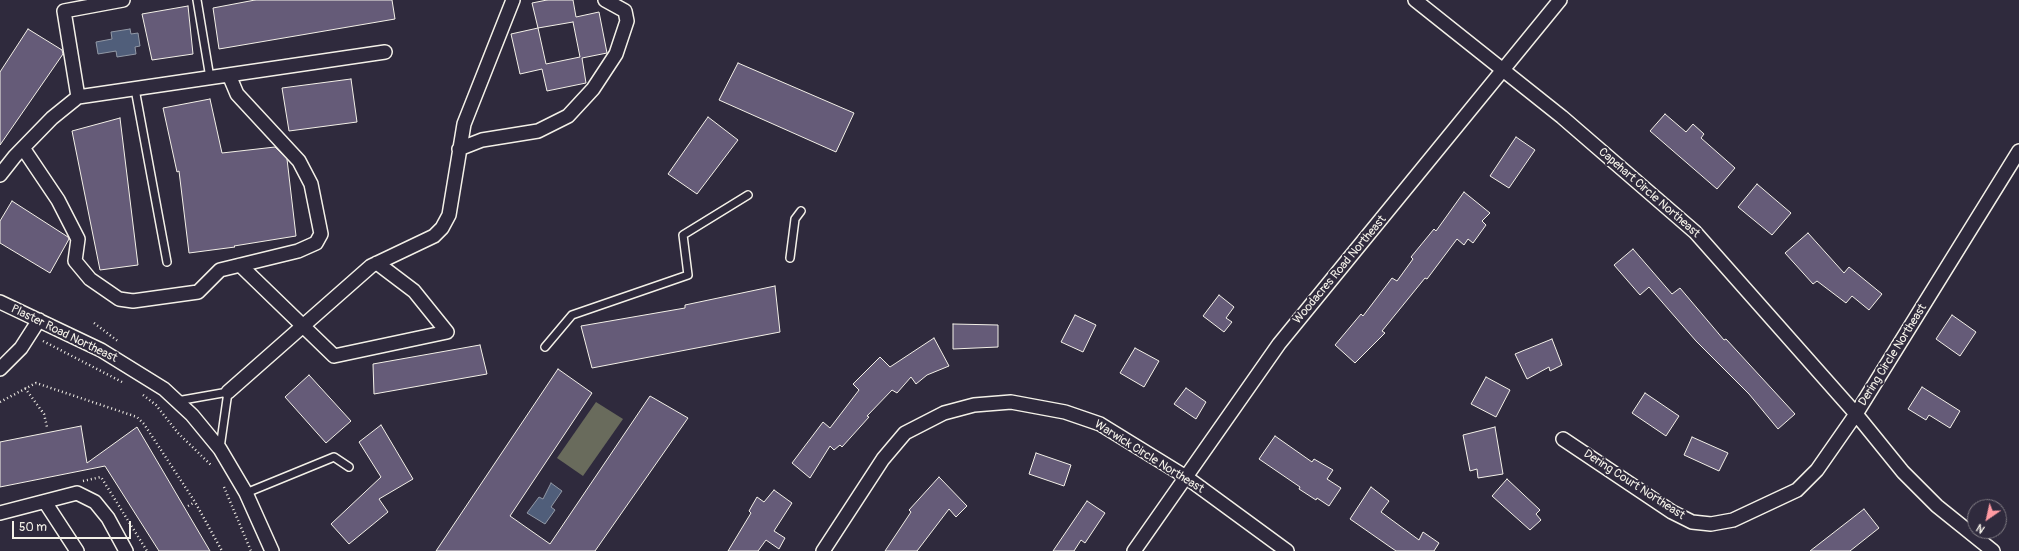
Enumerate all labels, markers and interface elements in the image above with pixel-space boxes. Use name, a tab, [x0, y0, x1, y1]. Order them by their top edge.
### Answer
street label: Capehart Circle Northeast	[1595, 145, 1703, 241]
street label: Woodacres Road Northeast	[1290, 213, 1390, 327]
street label: Dering Circle Northeast	[1856, 301, 1930, 409]
street label: Plaster Road Northeast	[8, 302, 120, 366]
street label: Warwick Circle Northeast	[1092, 417, 1206, 497]
street label: Dering Court Northeast	[1581, 447, 1687, 523]
north arrow	[1967, 499, 2007, 539]
scale bar	[14, 513, 133, 539]
text: 50 m	[19, 520, 47, 535]
text: N	[1974, 521, 1987, 536]

